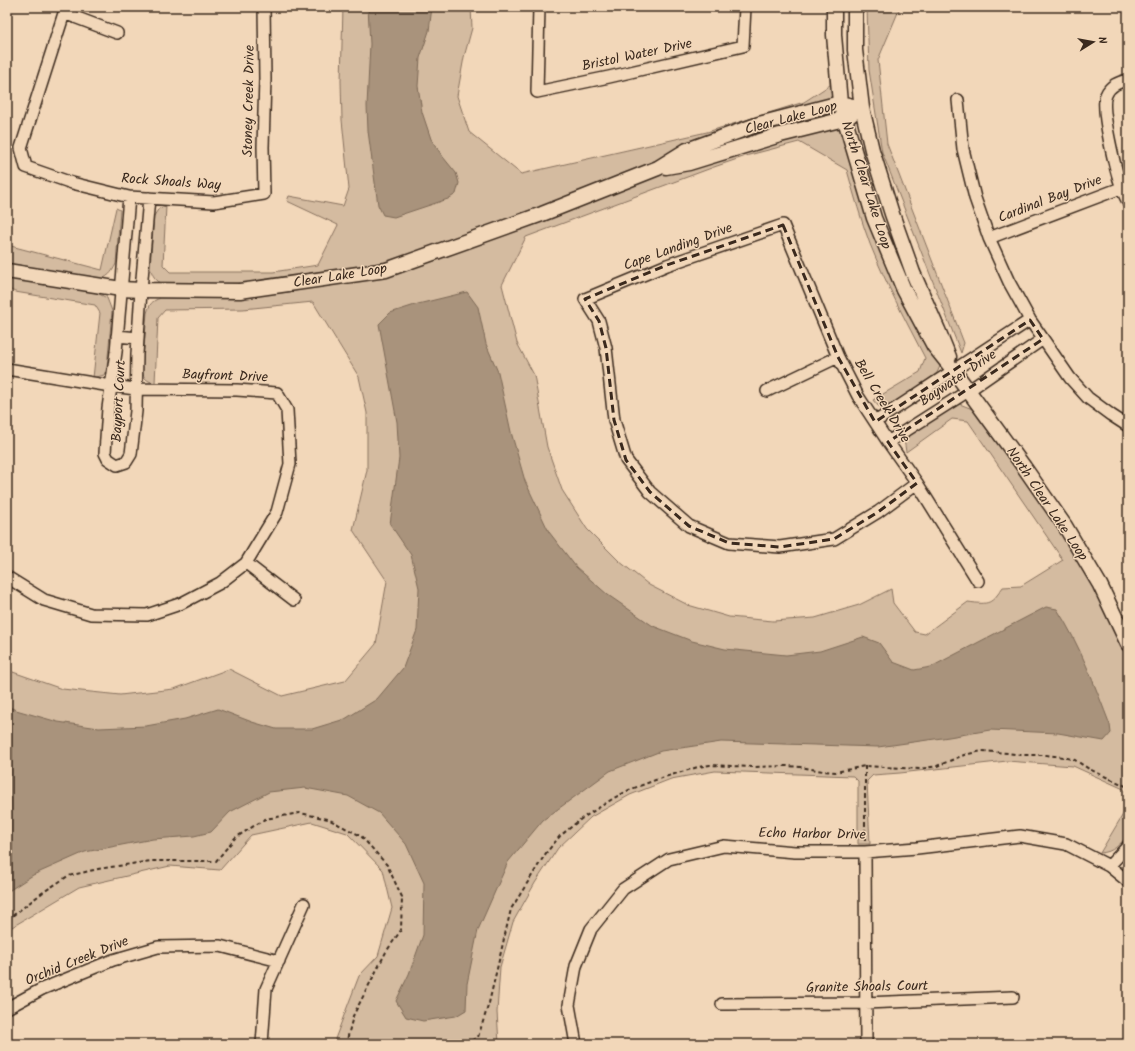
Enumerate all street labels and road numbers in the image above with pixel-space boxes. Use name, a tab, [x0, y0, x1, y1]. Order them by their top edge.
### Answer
street label: Bristol Water Drive	[580, 32, 695, 77]
street label: Stoney Creek Drive	[237, 44, 261, 157]
street label: Clear Lake Loop	[742, 95, 840, 141]
street label: North Clear Lake Loop	[835, 118, 897, 252]
street label: Rock Shoals Way	[120, 168, 222, 196]
street label: Cardinal Bay Drive	[995, 169, 1106, 229]
street label: Cape Landing Drive	[620, 217, 736, 277]
street label: Clear Lake Loop	[292, 258, 389, 294]
street label: Baywater Drive	[915, 344, 1002, 412]
street label: Bell Creek Drive	[848, 355, 916, 448]
street label: Bayport Court	[106, 359, 132, 443]
street label: Bayfront Drive	[182, 364, 269, 389]
street label: North Clear Lake Loop	[1001, 442, 1094, 566]
street label: Echo Harbor Drive	[758, 822, 867, 846]
street label: Orchid Creek Drive	[22, 930, 133, 992]
street label: Granite Shoals Court	[806, 975, 929, 999]

